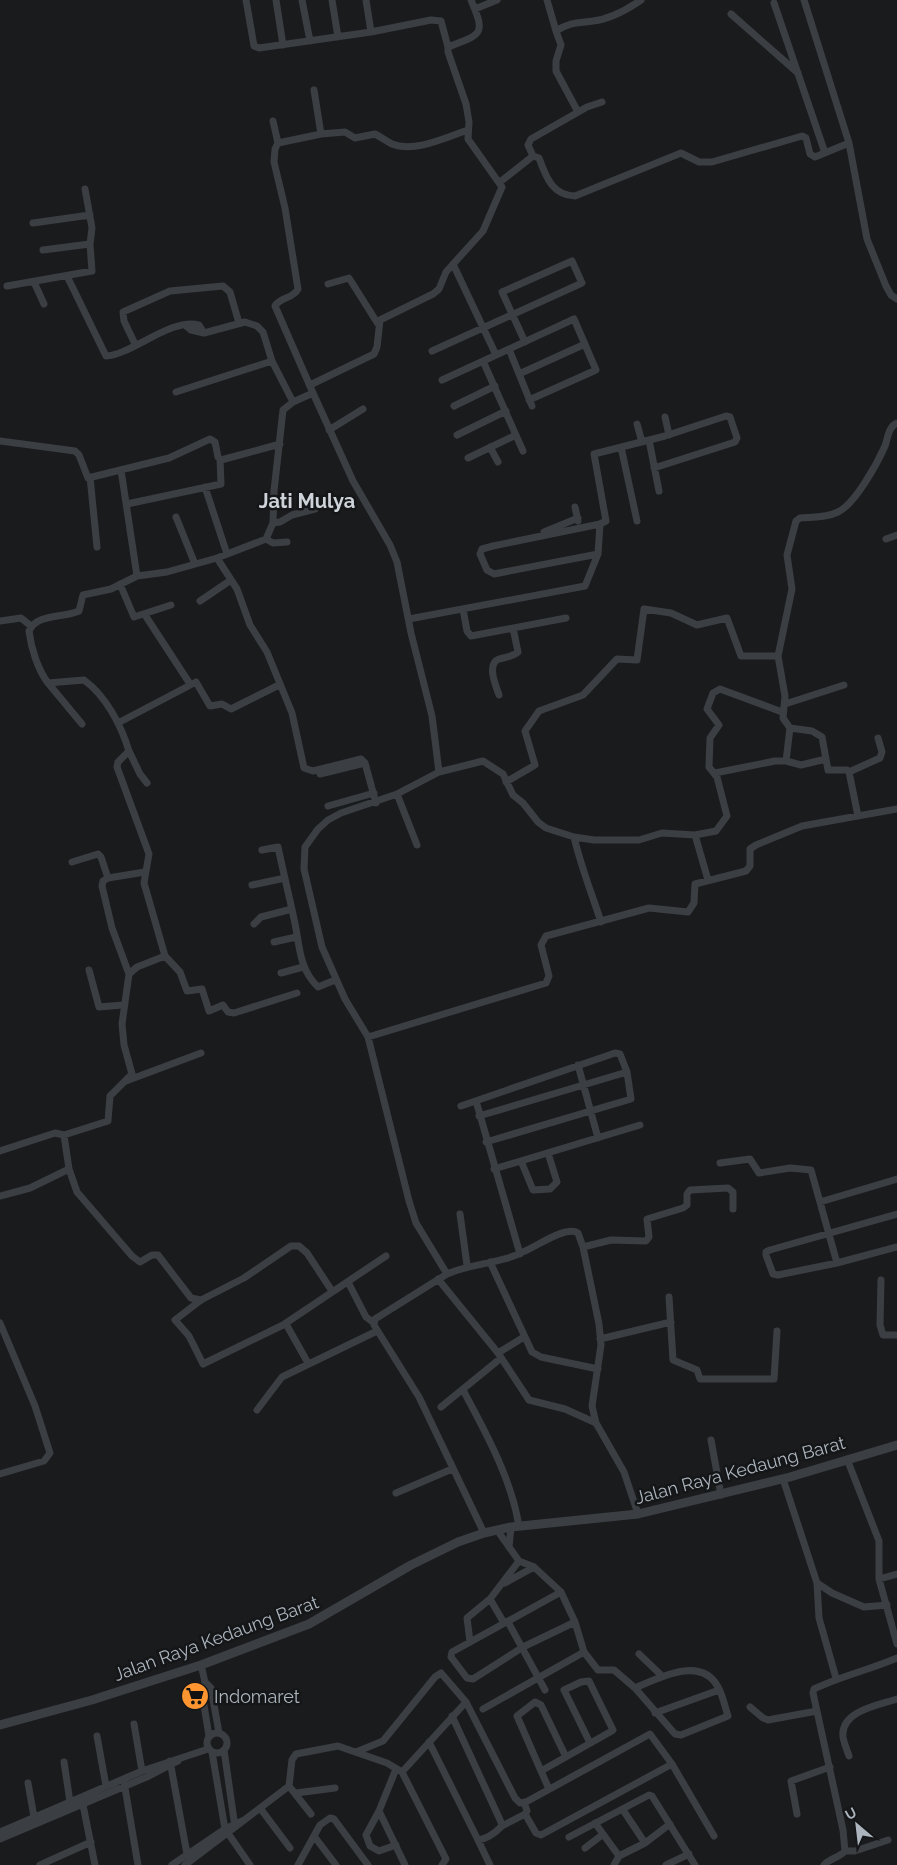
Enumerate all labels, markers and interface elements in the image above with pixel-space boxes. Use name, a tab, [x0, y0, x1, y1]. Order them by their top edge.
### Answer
district label: Jati Mulya	[259, 489, 355, 513]
street label: Jalan Raya Kedaung Barat	[633, 1432, 847, 1508]
street label: Jalan Raya Kedaung Barat	[111, 1591, 321, 1685]
supermarket icon: Indomaret	[180, 1681, 210, 1711]
place label: Indomaret	[214, 1686, 300, 1707]
north arrow	[832, 1800, 882, 1850]
text: U	[843, 1804, 859, 1823]

